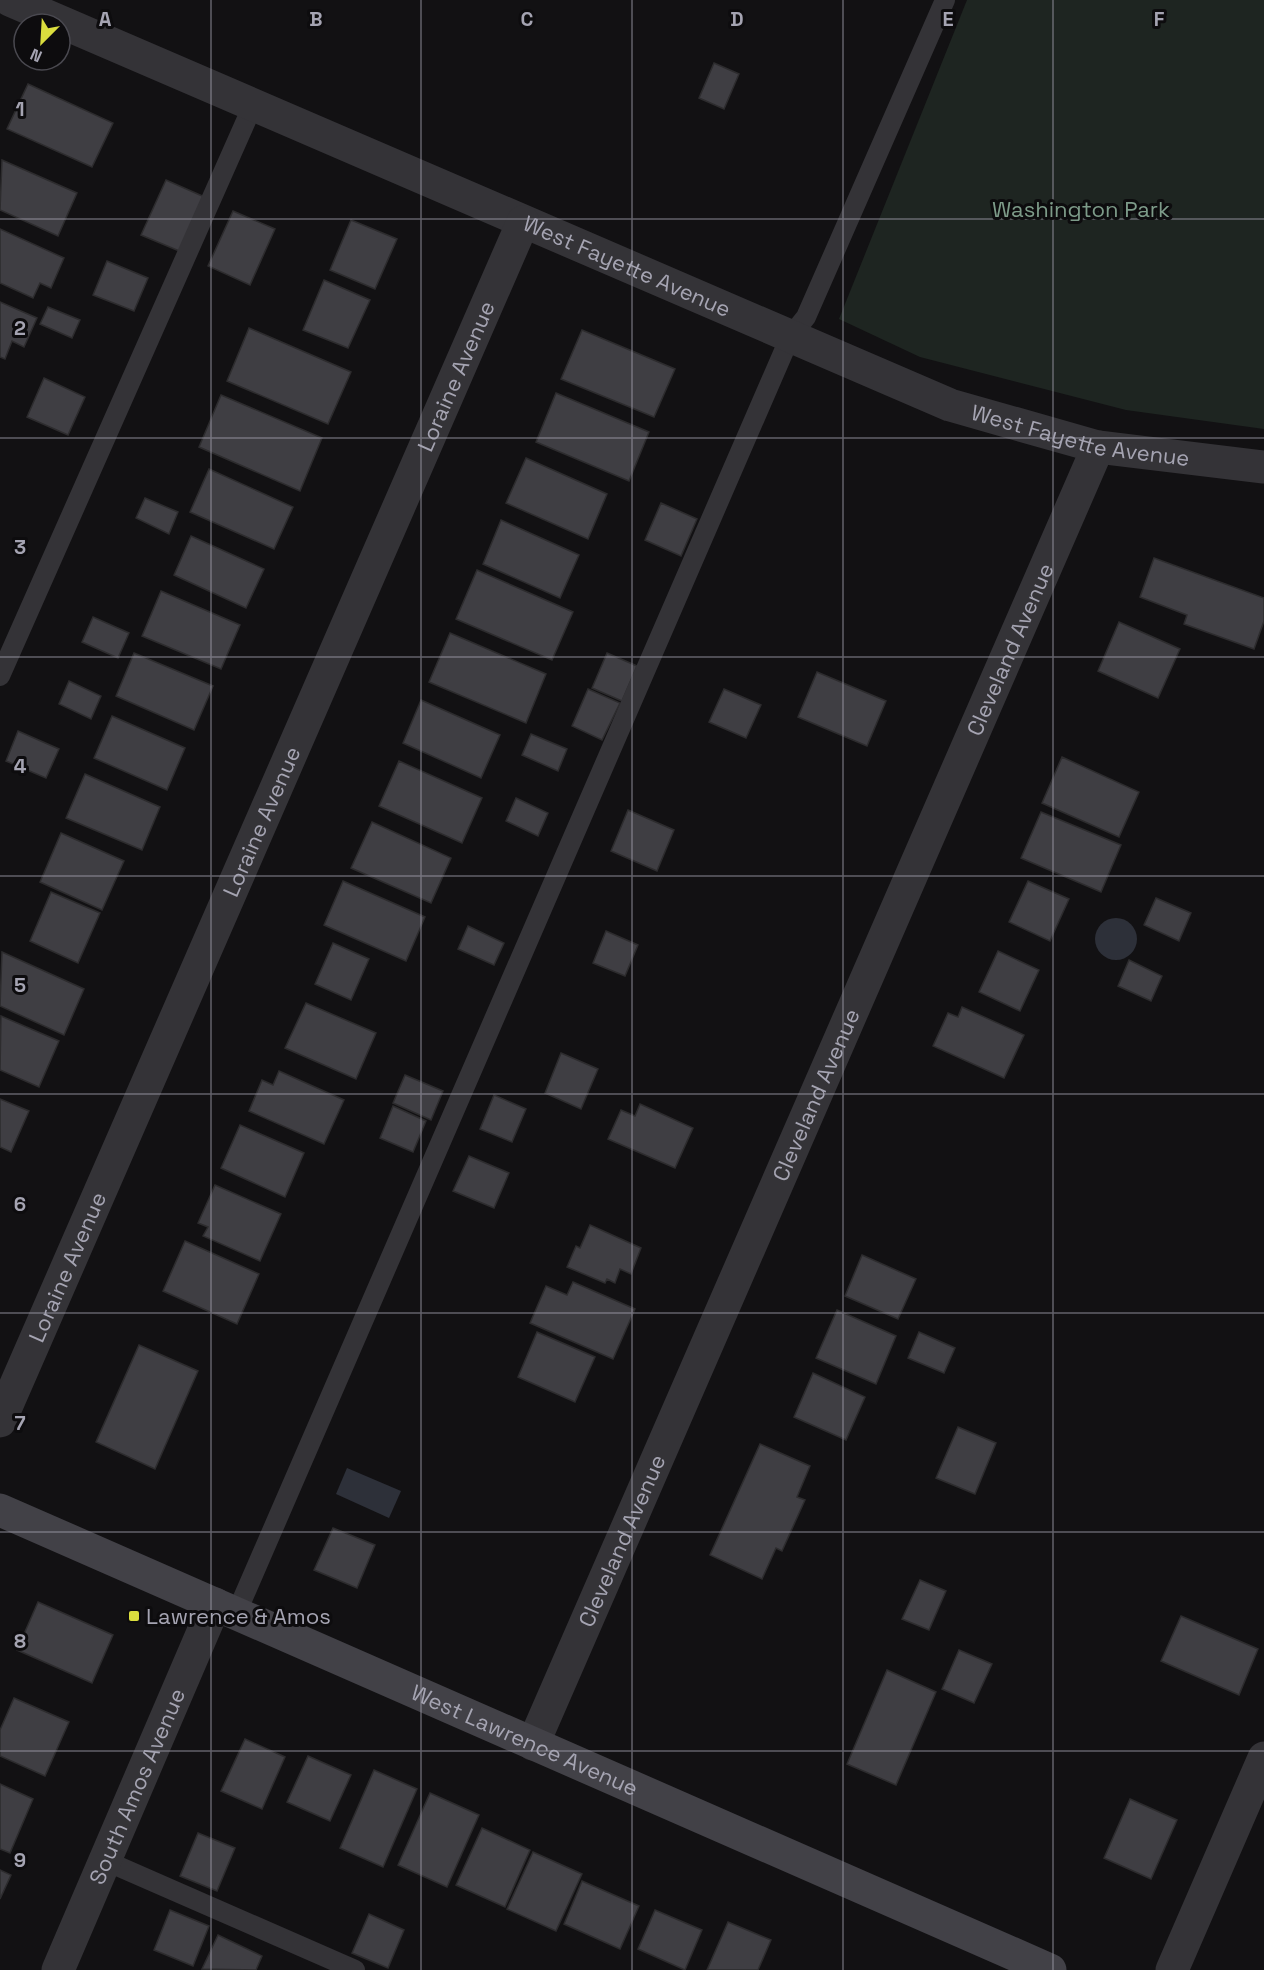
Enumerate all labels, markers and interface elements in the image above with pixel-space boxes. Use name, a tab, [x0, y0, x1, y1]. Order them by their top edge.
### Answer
text: A	[99, 6, 112, 32]
text: B	[309, 6, 323, 32]
text: C	[521, 6, 534, 32]
text: D	[730, 6, 744, 32]
text: E	[942, 6, 954, 32]
text: F	[1154, 6, 1165, 32]
north arrow	[12, 12, 72, 72]
text: N	[27, 43, 45, 67]
text: 1	[15, 96, 25, 122]
park label: Washington Park	[992, 195, 1170, 223]
street label: West Fayette Avenue	[519, 209, 735, 323]
street label: Loraine Avenue	[411, 297, 501, 456]
text: 2	[14, 315, 26, 341]
street label: West Fayette Avenue	[968, 398, 1191, 472]
text: 3	[14, 534, 26, 560]
street label: Cleveland Avenue	[960, 559, 1060, 740]
street label: Loraine Avenue	[216, 742, 307, 901]
text: 4	[14, 753, 27, 779]
text: 5	[14, 972, 26, 998]
street label: Cleveland Avenue	[766, 1004, 866, 1185]
street label: Loraine Avenue	[22, 1188, 112, 1346]
text: 6	[14, 1191, 26, 1217]
text: 7	[14, 1410, 26, 1436]
street label: Cleveland Avenue	[572, 1450, 672, 1631]
place label: Lawrence & Amos	[146, 1602, 331, 1630]
marker: Lawrence & Amos	[127, 1609, 141, 1623]
text: 8	[14, 1628, 26, 1654]
street label: West Lawrence Avenue	[407, 1678, 643, 1802]
street label: South Amos Avenue	[82, 1684, 191, 1889]
text: 9	[14, 1847, 26, 1873]

